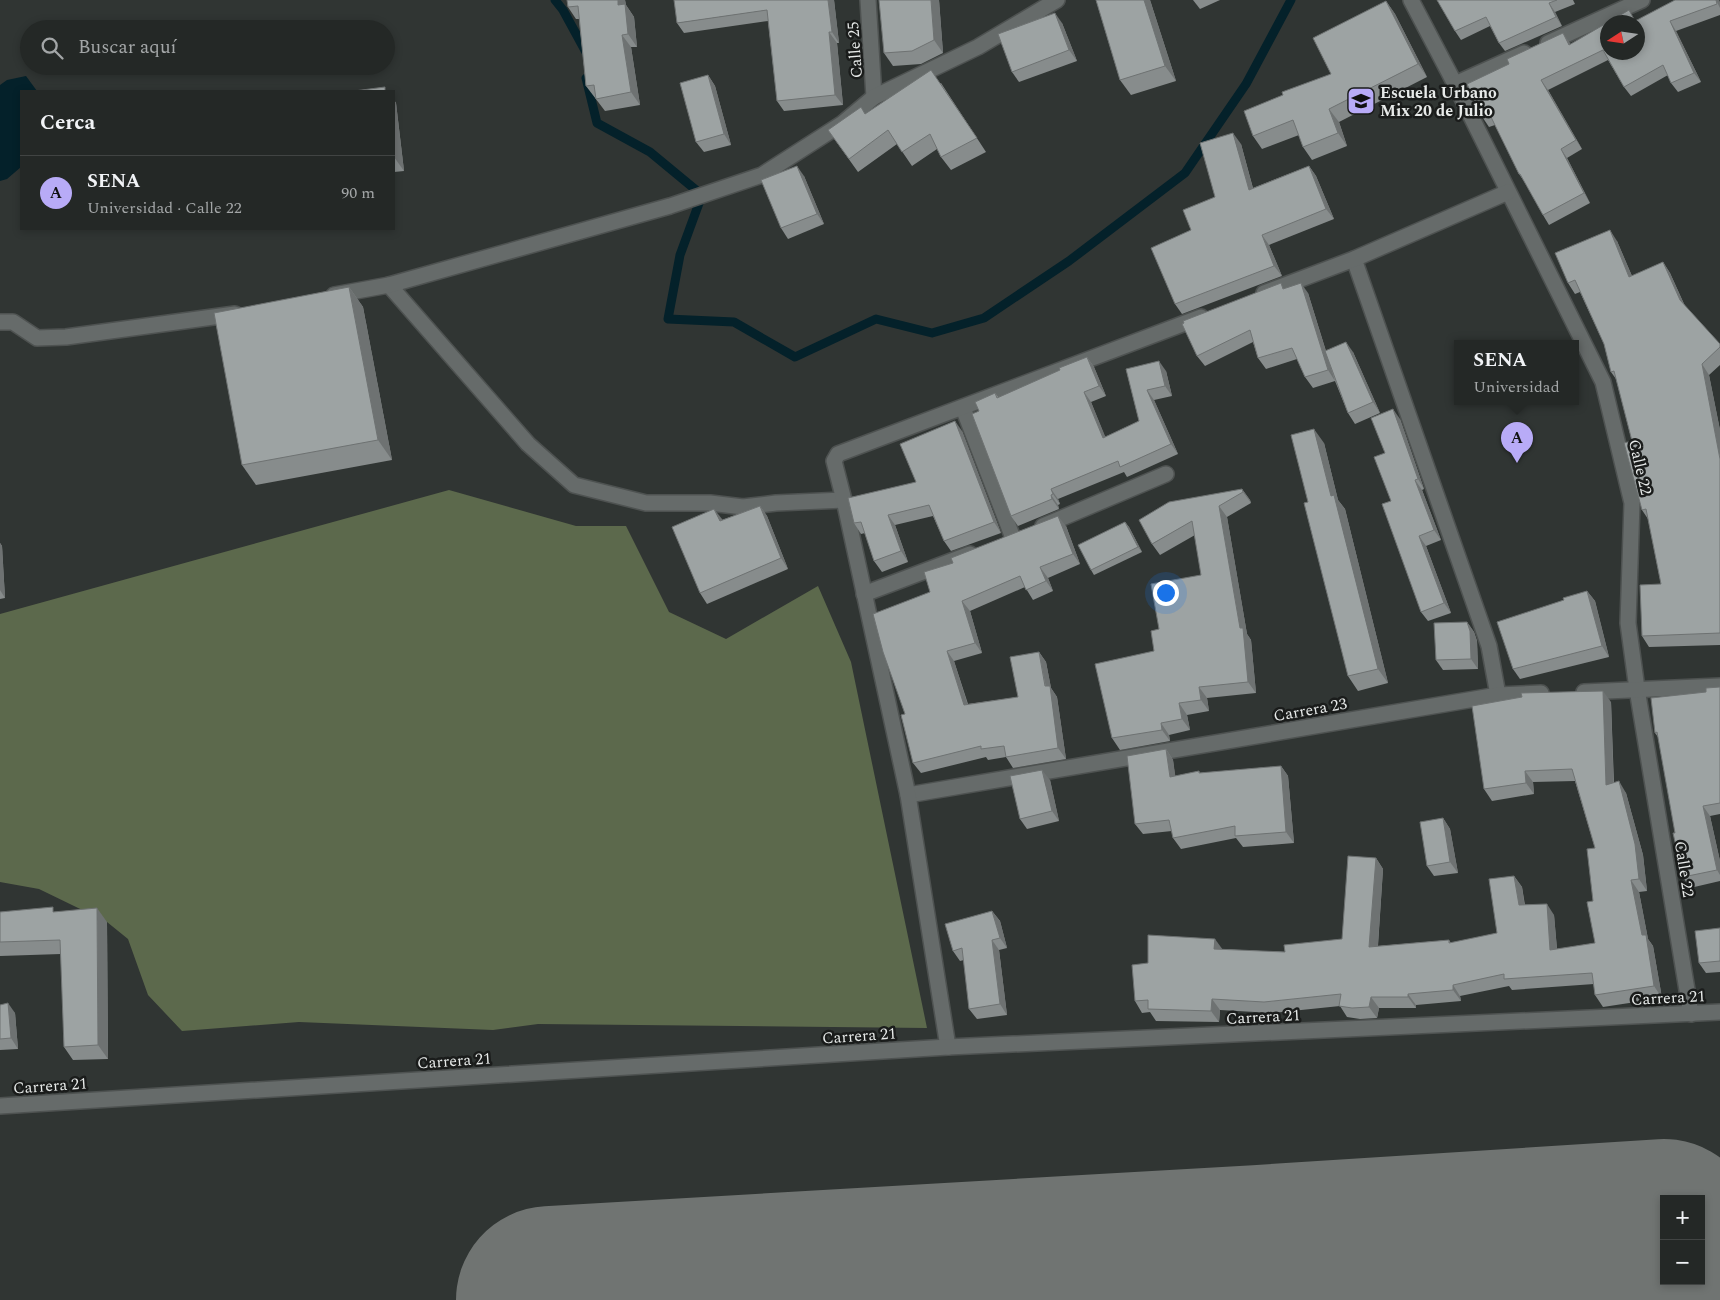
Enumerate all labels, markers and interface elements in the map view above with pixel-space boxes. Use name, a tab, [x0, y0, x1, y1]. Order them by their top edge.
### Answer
north arrow	[1600, 15, 1645, 60]
search box	[20, 20, 395, 75]
street label: Calle 25	[841, 21, 869, 79]
text: Buscar aquí	[78, 33, 177, 62]
icon: search	[38, 34, 66, 62]
place label: Escuela Urbano Mix 20 de Julio	[1380, 81, 1497, 123]
school or university icon: Escuela Urbano Mix 20 de Julio	[1346, 86, 1376, 116]
text: Cerca	[40, 107, 95, 139]
text: SENA	[87, 167, 141, 196]
text: A	[50, 181, 62, 205]
text: 90 m	[341, 181, 375, 205]
text: Universidad · Calle 22	[87, 196, 242, 220]
popup	[1454, 340, 1579, 405]
text: SENA	[1473, 346, 1527, 375]
text: Universidad	[1473, 375, 1560, 399]
pin: A	[1501, 422, 1533, 463]
street label: Calle 22	[1622, 437, 1658, 497]
your location	[1153, 580, 1179, 606]
street label: Carrera 23	[1272, 692, 1349, 728]
street label: Calle 22	[1668, 839, 1700, 899]
street label: Carrera 21	[1630, 984, 1706, 1012]
street label: Carrera 21	[1225, 1003, 1301, 1031]
street label: Carrera 21	[821, 1021, 897, 1051]
street label: Carrera 21	[416, 1046, 492, 1076]
street label: Carrera 21	[12, 1071, 88, 1101]
map controls	[1660, 1195, 1705, 1285]
button: +	[1660, 1195, 1705, 1240]
button: −	[1660, 1240, 1705, 1285]

